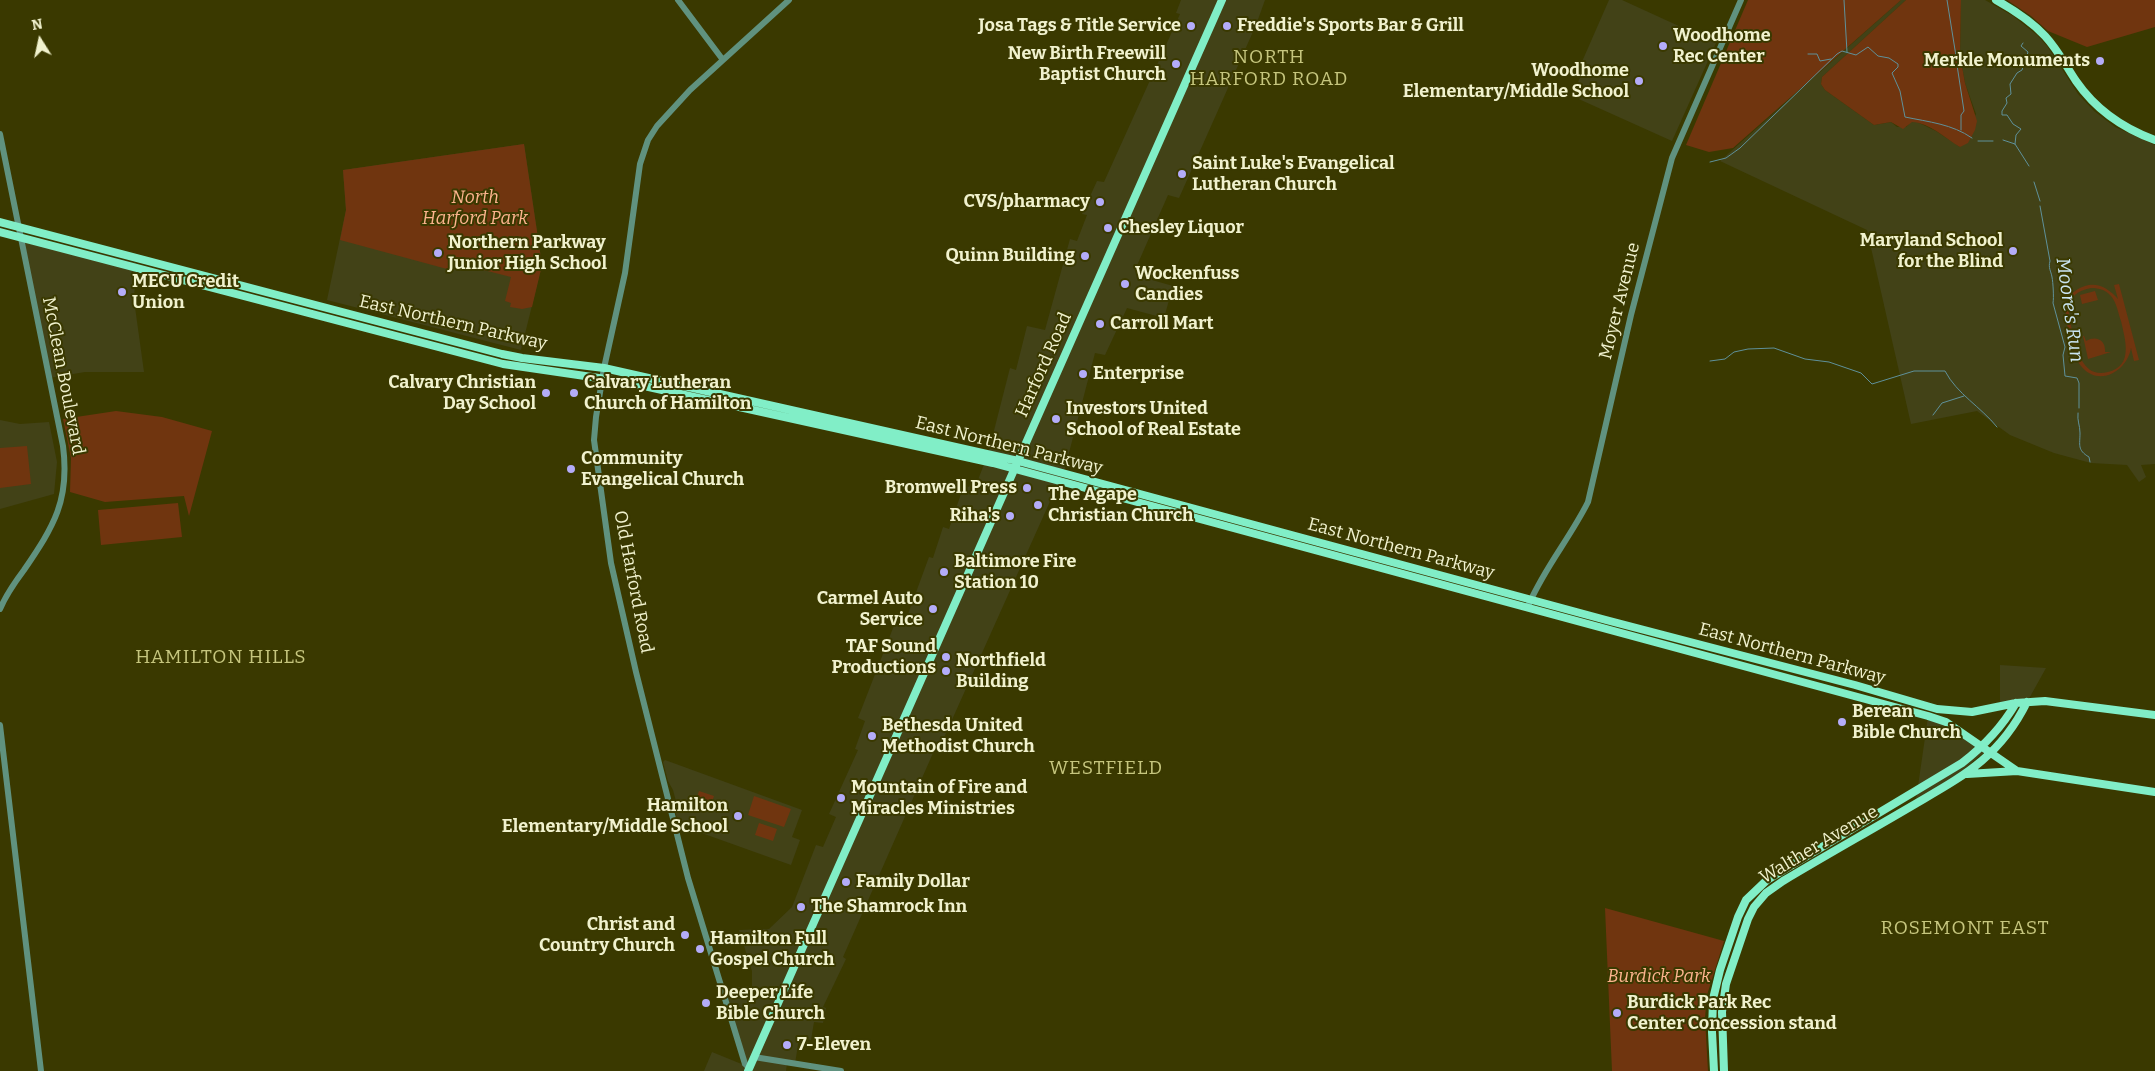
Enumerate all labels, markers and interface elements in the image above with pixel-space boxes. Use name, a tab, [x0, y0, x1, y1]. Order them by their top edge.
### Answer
north arrow	[15, 15, 65, 65]
text: N	[31, 15, 44, 34]
place label: Josa Tags & Title Service	[979, 15, 1181, 37]
place label: Freddie's Sports Bar & Grill	[1237, 15, 1464, 37]
marker: Josa Tags & Title Service	[1185, 20, 1197, 32]
marker: Freddie's Sports Bar & Grill	[1221, 20, 1233, 32]
place label: Woodhome Rec Center	[1673, 25, 1771, 68]
marker: Woodhome Rec Center	[1657, 40, 1669, 52]
place label: New Birth Freewill Baptist Church	[1008, 43, 1166, 86]
district label: NORTH HARFORD ROAD	[1188, 47, 1350, 91]
place label: Merkle Monuments	[1924, 50, 2090, 72]
marker: Merkle Monuments	[2094, 55, 2106, 67]
marker: New Birth Freewill Baptist Church	[1170, 58, 1182, 70]
place label: Woodhome Elementary/Middle School	[1403, 60, 1629, 102]
marker: Woodhome Elementary/Middle School	[1633, 75, 1645, 87]
place label: Saint Luke's Evangelical Lutheran Church	[1192, 153, 1395, 195]
marker: Saint Luke's Evangelical Lutheran Church	[1176, 168, 1188, 180]
park label: North Harford Park	[422, 187, 528, 230]
place label: CVS/pharmacy	[963, 191, 1090, 213]
marker: CVS/pharmacy	[1094, 196, 1106, 208]
place label: Chesley Liquor	[1118, 217, 1244, 239]
marker: Chesley Liquor	[1102, 222, 1114, 234]
place label: Maryland School for the Blind	[1860, 230, 2003, 272]
place label: Northern Parkway Junior High School	[448, 232, 607, 274]
street label: Moyer Avenue	[1595, 240, 1645, 362]
place label: Quinn Building	[946, 245, 1075, 267]
marker: Maryland School for the Blind	[2007, 245, 2019, 257]
marker: Northern Parkway Junior High School	[432, 247, 444, 259]
marker: Quinn Building	[1079, 250, 1091, 262]
water label: Moore's Run	[2050, 256, 2088, 364]
place label: Wockenfuss Candies	[1135, 263, 1239, 306]
place label: MECU Credit Union	[132, 271, 239, 314]
marker: Wockenfuss Candies	[1119, 278, 1131, 290]
marker: MECU Credit Union	[116, 286, 128, 298]
street label: East Northern Parkway	[357, 291, 549, 355]
street label: McClean Boulevard	[37, 295, 89, 457]
street label: Harford Road	[1011, 309, 1077, 421]
place label: Carroll Mart	[1110, 313, 1214, 335]
marker: Carroll Mart	[1094, 318, 1106, 330]
place label: Enterprise	[1093, 363, 1184, 385]
marker: Enterprise	[1077, 368, 1089, 380]
place label: Calvary Christian Day School	[388, 372, 536, 414]
place label: Calvary Lutheran Church of Hamilton	[584, 372, 751, 414]
marker: Calvary Christian Day School	[540, 387, 552, 399]
marker: Calvary Lutheran Church of Hamilton	[568, 387, 580, 399]
place label: Investors United School of Real Estate	[1066, 398, 1241, 440]
street label: East Northern Parkway	[913, 412, 1105, 480]
marker: Investors United School of Real Estate	[1050, 413, 1062, 425]
place label: Community Evangelical Church	[581, 448, 744, 490]
marker: Community Evangelical Church	[565, 463, 577, 475]
place label: Bromwell Press	[885, 477, 1017, 499]
marker: Bromwell Press	[1021, 482, 1033, 494]
place label: The Agape Christian Church	[1048, 484, 1193, 526]
marker: The Agape Christian Church	[1032, 499, 1044, 511]
place label: Riha's	[949, 505, 1000, 527]
street label: Old Harford Road	[609, 509, 657, 655]
marker: Riha's	[1004, 510, 1016, 522]
street label: East Northern Parkway	[1305, 514, 1497, 584]
place label: Baltimore Fire Station 10	[954, 551, 1076, 594]
marker: Baltimore Fire Station 10	[938, 566, 950, 578]
place label: Carmel Auto Service	[817, 588, 923, 630]
marker: Carmel Auto Service	[927, 603, 939, 615]
street label: East Northern Parkway	[1696, 619, 1888, 689]
place label: TAF Sound Productions	[832, 636, 936, 679]
district label: HAMILTON HILLS	[134, 647, 308, 669]
place label: Northfield Building	[956, 650, 1046, 692]
marker: TAF Sound Productions	[940, 651, 952, 663]
marker: Northfield Building	[940, 665, 952, 677]
place label: Berean Bible Church	[1852, 701, 1961, 744]
place label: Bethesda United Methodist Church	[882, 715, 1035, 758]
marker: Berean Bible Church	[1836, 716, 1848, 728]
marker: Bethesda United Methodist Church	[866, 730, 878, 742]
district label: WESTFIELD	[1048, 758, 1164, 780]
place label: Mountain of Fire and Miracles Ministries	[851, 777, 1027, 820]
marker: Mountain of Fire and Miracles Ministries	[835, 792, 847, 804]
place label: Hamilton Elementary/Middle School	[502, 795, 728, 838]
street label: Walther Avenue	[1756, 801, 1882, 889]
marker: Hamilton Elementary/Middle School	[732, 810, 744, 822]
place label: Family Dollar	[856, 871, 970, 893]
marker: Family Dollar	[840, 876, 852, 888]
place label: The Shamrock Inn	[811, 896, 967, 918]
marker: The Shamrock Inn	[795, 901, 807, 913]
place label: Christ and Country Church	[539, 914, 675, 956]
district label: ROSEMONT EAST	[1879, 918, 2051, 940]
place label: Hamilton Full Gospel Church	[710, 928, 834, 971]
marker: Christ and Country Church	[679, 929, 691, 941]
marker: Hamilton Full Gospel Church	[694, 943, 706, 955]
park label: Burdick Park	[1607, 966, 1711, 988]
place label: Deeper Life Bible Church	[716, 982, 825, 1024]
place label: Burdick Park Rec Center Concession stand	[1627, 992, 1837, 1034]
marker: Deeper Life Bible Church	[700, 997, 712, 1009]
marker: Burdick Park Rec Center Concession stand	[1611, 1007, 1623, 1019]
place label: 7-Eleven	[797, 1034, 871, 1056]
marker: 7-Eleven	[781, 1039, 793, 1051]

